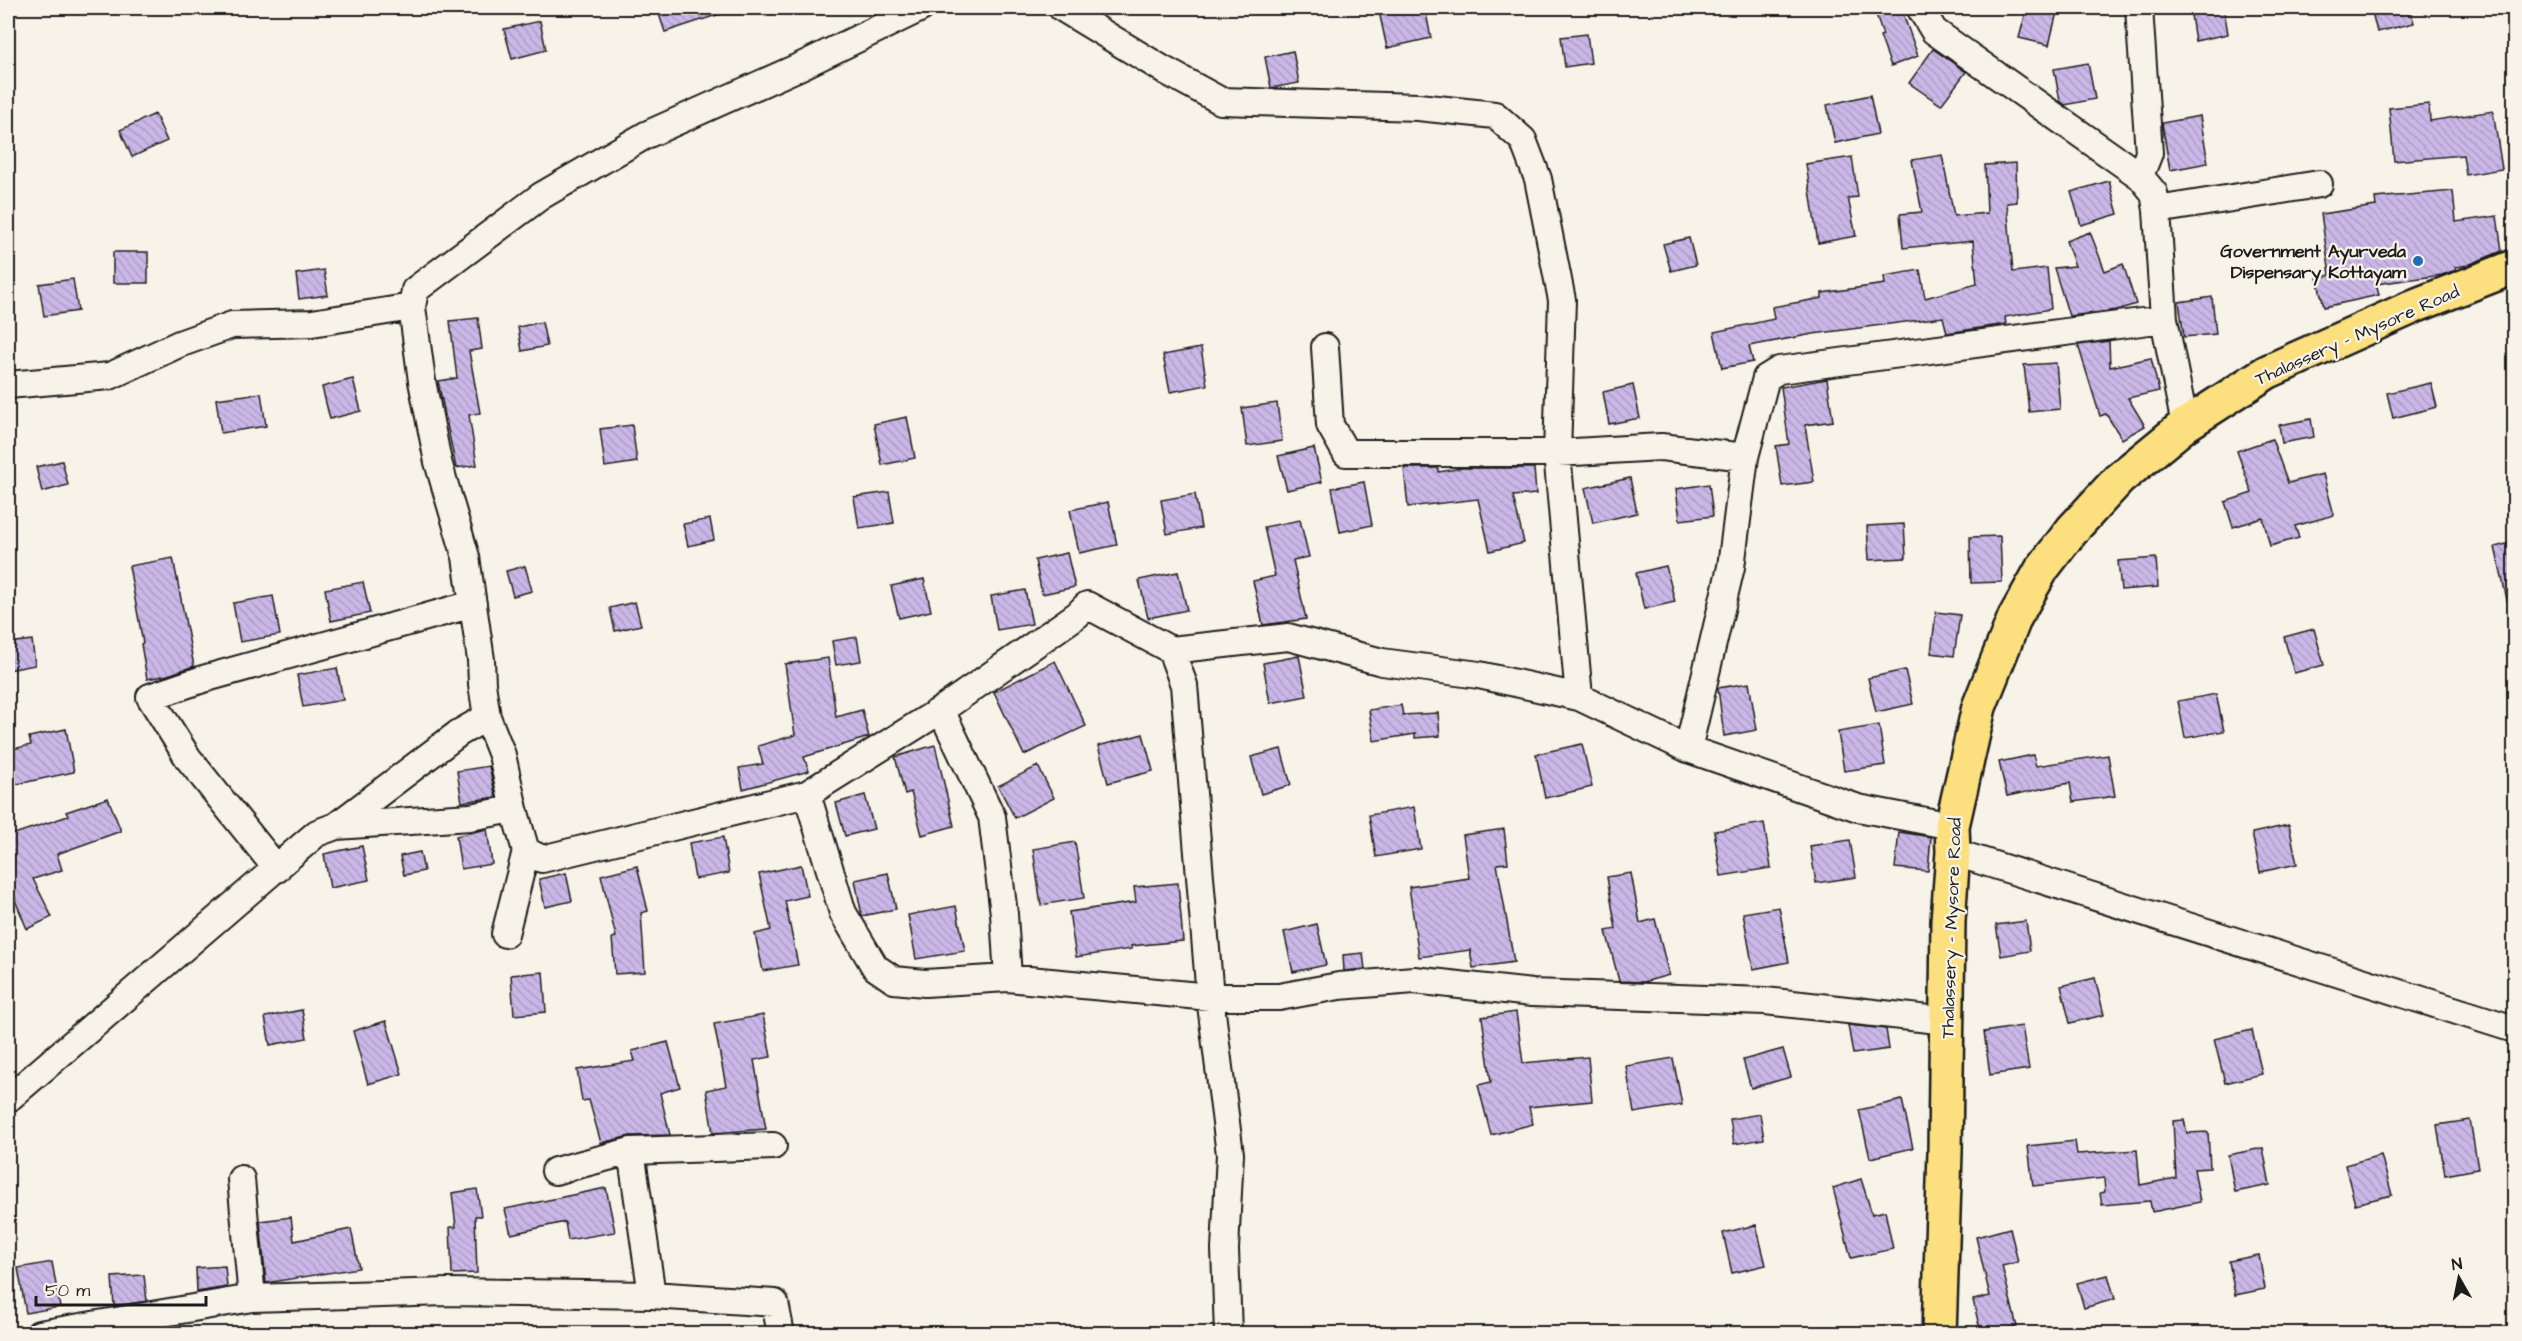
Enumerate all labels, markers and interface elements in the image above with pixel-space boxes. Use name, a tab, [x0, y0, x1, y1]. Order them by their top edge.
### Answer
place label: Government Ayurveda Dispensary Kottayam	[2220, 239, 2407, 286]
marker: Government Ayurveda Dispensary Kottayam	[2411, 254, 2425, 268]
street label: Thalassery - Mysore Road	[2251, 279, 2464, 393]
street label: Thalassery - Mysore Road	[1935, 817, 1969, 1039]
north arrow	[2429, 1248, 2489, 1308]
text: N	[2450, 1253, 2463, 1276]
scale bar	[36, 1269, 206, 1307]
text: 50 m	[45, 1278, 90, 1303]

